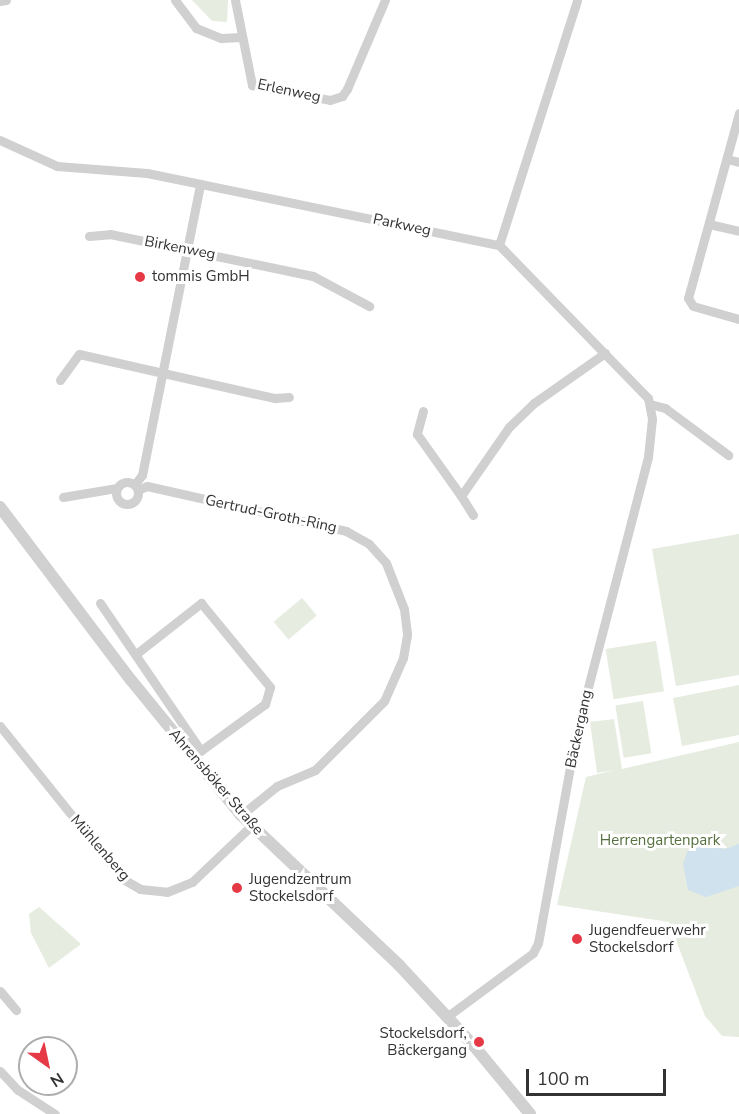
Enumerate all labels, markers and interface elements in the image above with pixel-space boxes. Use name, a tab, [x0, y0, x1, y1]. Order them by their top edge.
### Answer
street label: Erlenweg	[256, 76, 322, 106]
street label: Parkweg	[371, 210, 433, 240]
street label: Birkenweg	[143, 232, 217, 264]
place label: tommis GmbH	[152, 268, 250, 286]
marker: tommis GmbH	[133, 270, 147, 284]
street label: Gertrud-Groth-Ring	[204, 491, 338, 537]
street label: Bäckergang	[562, 688, 596, 770]
street label: Ahrensböker Straße	[165, 725, 267, 839]
street label: Mühlenberg	[67, 811, 133, 885]
park label: Herrengartenpark	[600, 832, 720, 850]
place label: Jugendzentrum Stockelsdorf	[249, 870, 351, 905]
marker: Jugendzentrum Stockelsdorf	[230, 881, 244, 895]
place label: Jugendfeuerwehr Stockelsdorf	[589, 921, 706, 956]
marker: Jugendfeuerwehr Stockelsdorf	[570, 932, 584, 946]
place label: Stockelsdorf, Bäckergang	[380, 1024, 467, 1059]
marker: Stockelsdorf, Bäckergang	[472, 1035, 486, 1049]
north arrow	[18, 1036, 78, 1096]
scale bar	[529, 1057, 668, 1095]
text: N	[46, 1067, 68, 1092]
text: 100 m	[537, 1067, 589, 1091]

